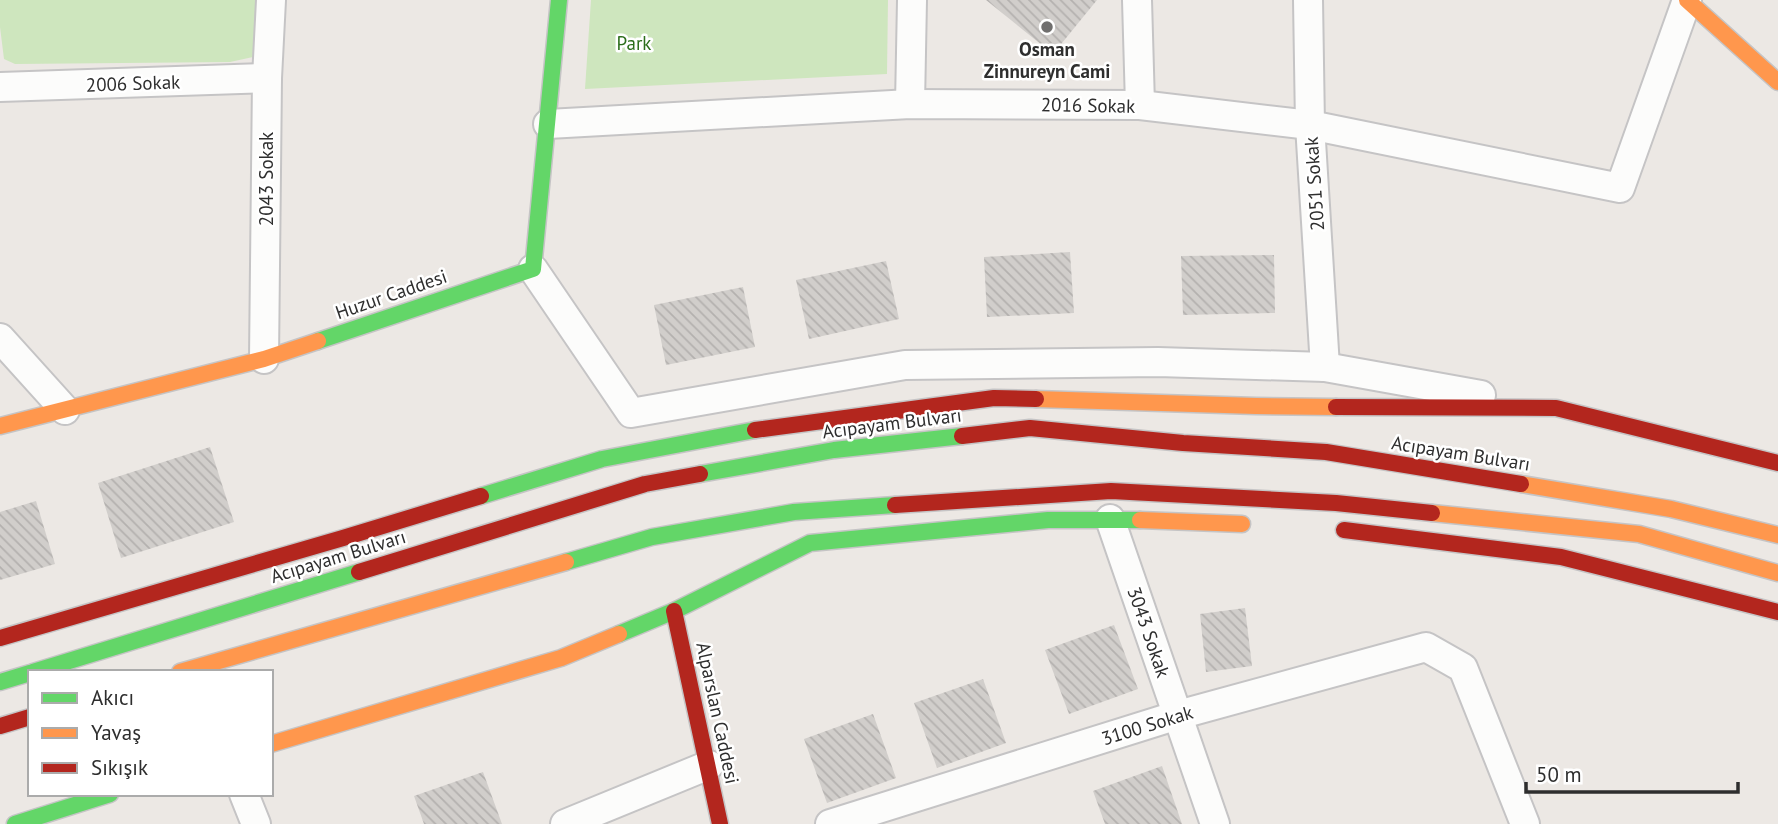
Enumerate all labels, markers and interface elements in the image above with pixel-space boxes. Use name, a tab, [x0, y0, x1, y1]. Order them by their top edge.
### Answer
marker: Osman Zinnureyn Cami	[1039, 19, 1055, 35]
park label: Park	[617, 31, 651, 55]
place label: Osman Zinnureyn Cami	[984, 37, 1110, 83]
street label: 2006 Sokak	[85, 69, 181, 97]
street label: 2016 Sokak	[1041, 92, 1135, 118]
street label: 2043 Sokak	[254, 132, 278, 226]
street label: 2051 Sokak	[1299, 136, 1329, 232]
street label: Huzur Caddesi	[332, 264, 450, 324]
street label: Acıpayam Bulvarı	[821, 403, 963, 443]
street label: Acıpayam Bulvarı	[1390, 430, 1532, 476]
street label: Acıpayam Bulvarı	[268, 524, 408, 588]
street label: 3043 Sokak	[1122, 583, 1176, 681]
street label: Alparslan Caddesi	[691, 640, 745, 786]
legend	[28, 670, 273, 796]
text: Akıcı	[91, 684, 134, 711]
street label: 3100 Sokak	[1098, 700, 1196, 750]
text: Yavaş	[91, 719, 141, 746]
scale bar	[1526, 750, 1738, 794]
text: Sıkışık	[91, 754, 148, 781]
text: 50 m	[1536, 761, 1582, 788]

